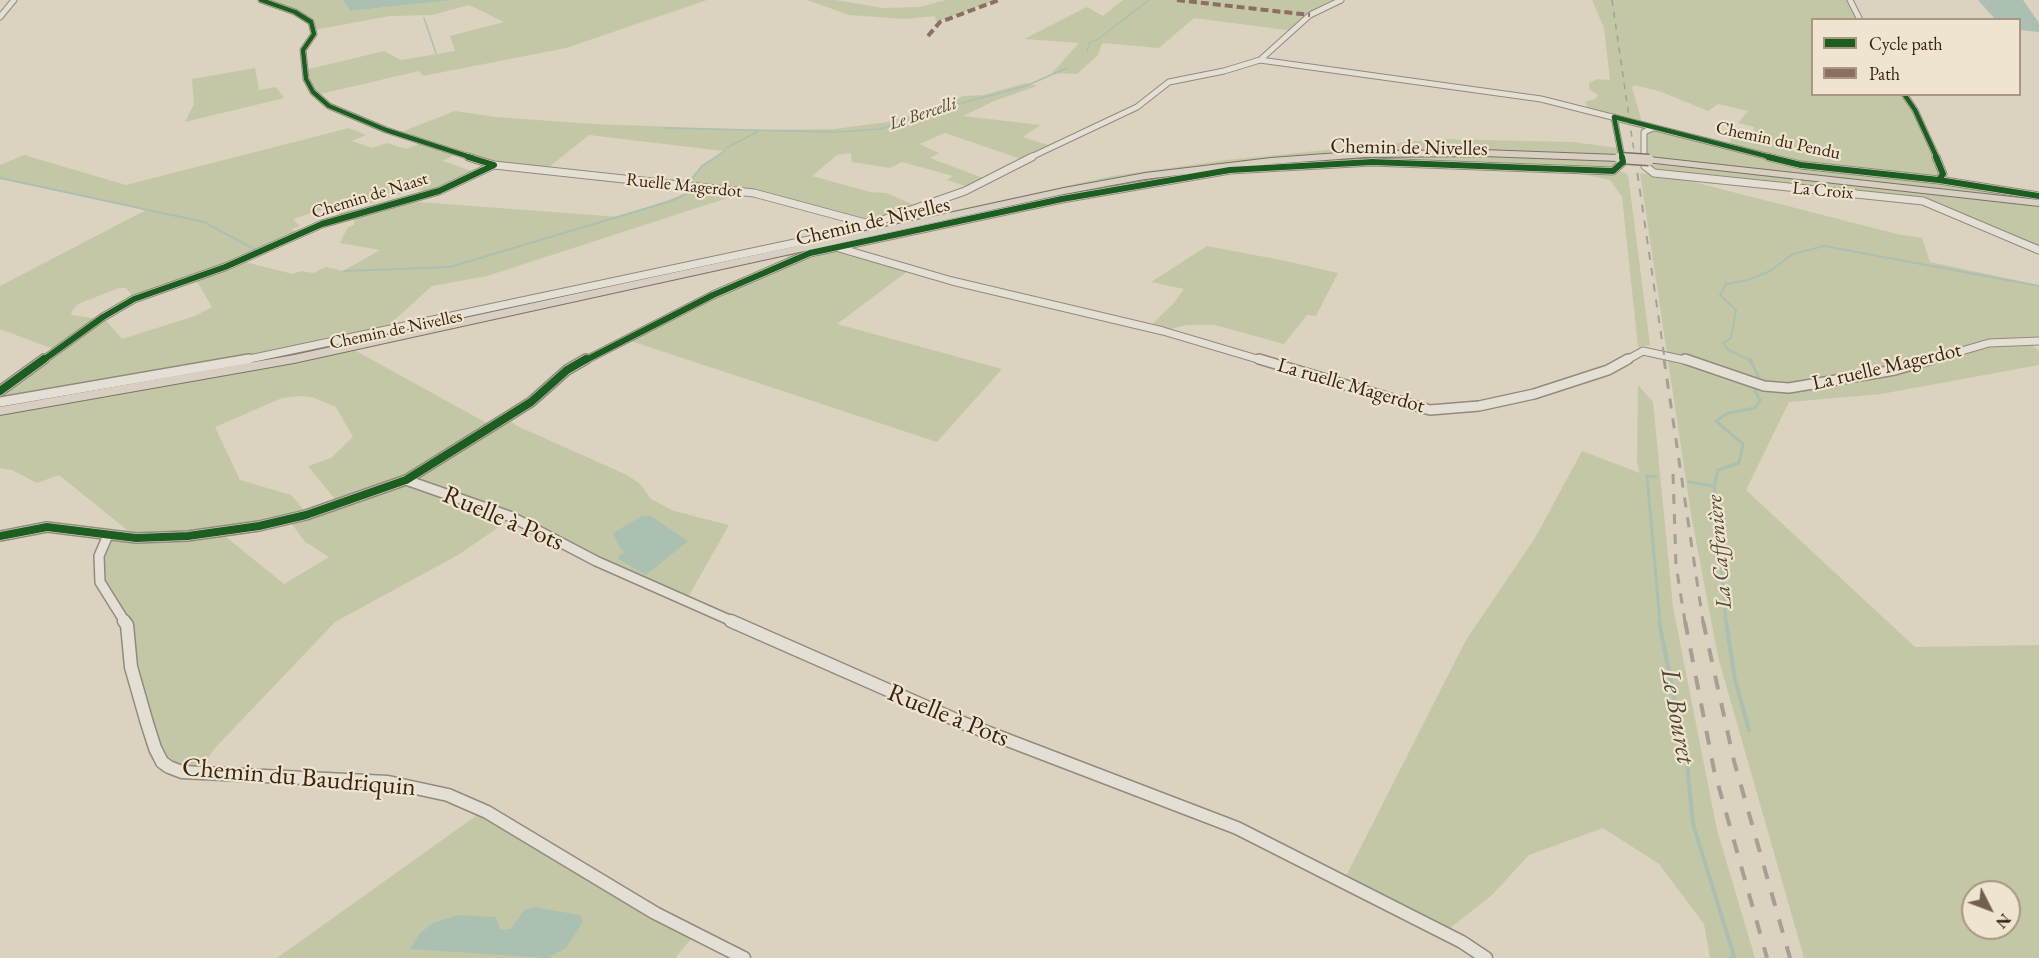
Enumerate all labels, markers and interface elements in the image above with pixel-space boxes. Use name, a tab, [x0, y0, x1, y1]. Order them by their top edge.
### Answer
legend	[1811, 18, 2021, 96]
text: Cycle path	[1869, 32, 1943, 55]
text: Path	[1869, 62, 1900, 85]
water label: Le Bercelli	[886, 93, 960, 135]
street label: Chemin du Pendu	[1714, 117, 1842, 165]
street label: Chemin de Nivelles	[1330, 134, 1488, 162]
street label: Chemin de Naast	[309, 168, 431, 224]
street label: Ruelle Magerdot	[625, 169, 743, 203]
street label: La Croix	[1792, 178, 1854, 204]
street label: Chemin de Nivelles	[793, 192, 953, 252]
street label: Chemin de Nivelles	[328, 305, 464, 355]
street label: La ruelle Magerdot	[1810, 338, 1964, 396]
street label: La ruelle Magerdot	[1274, 353, 1428, 419]
street label: Ruelle à Pots	[438, 480, 568, 558]
water label: La Caffenière	[1702, 494, 1738, 610]
water label: Le Bouret	[1653, 666, 1701, 766]
street label: Ruelle à Pots	[883, 678, 1013, 754]
street label: Chemin du Baudriquin	[181, 752, 417, 804]
north arrow	[1961, 880, 2021, 940]
text: N	[1991, 909, 2015, 933]

